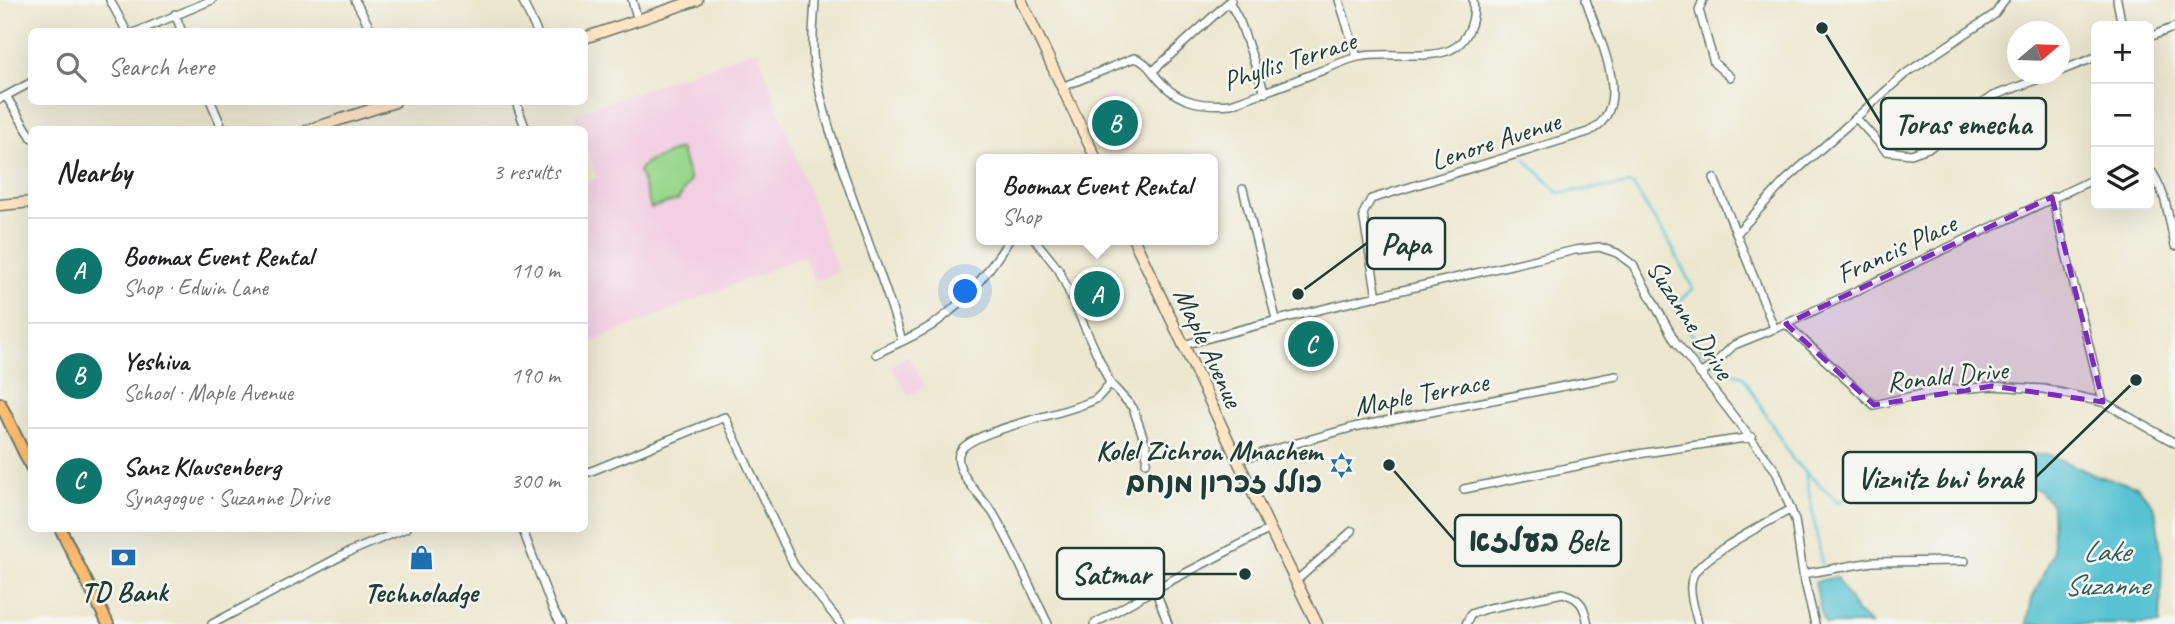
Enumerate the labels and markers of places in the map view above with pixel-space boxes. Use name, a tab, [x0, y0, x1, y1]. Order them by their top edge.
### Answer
pin: B	[1092, 97, 1138, 149]
callout: Toras emecha	[1881, 98, 2046, 149]
callout: Papa	[1367, 218, 1445, 269]
pin: A	[1074, 268, 1120, 320]
pin: C	[1288, 318, 1334, 370]
place label: Kolel Zichron Mnachem כולל זכרון מנחם	[1096, 433, 1325, 500]
synagogue icon: Kolel Zichron Mnachem כולל זכרון מנחם	[1328, 452, 1356, 480]
callout: Viznitz bni brak	[1843, 452, 2036, 503]
callout: בעלזא Belz	[1455, 515, 1621, 566]
bank icon: TD Bank	[110, 543, 138, 571]
shop icon: Technoladge	[407, 544, 435, 572]
callout: Satmar	[1057, 548, 1164, 599]
place label: TD Bank	[81, 574, 170, 609]
place label: Technoladge	[364, 575, 480, 610]

